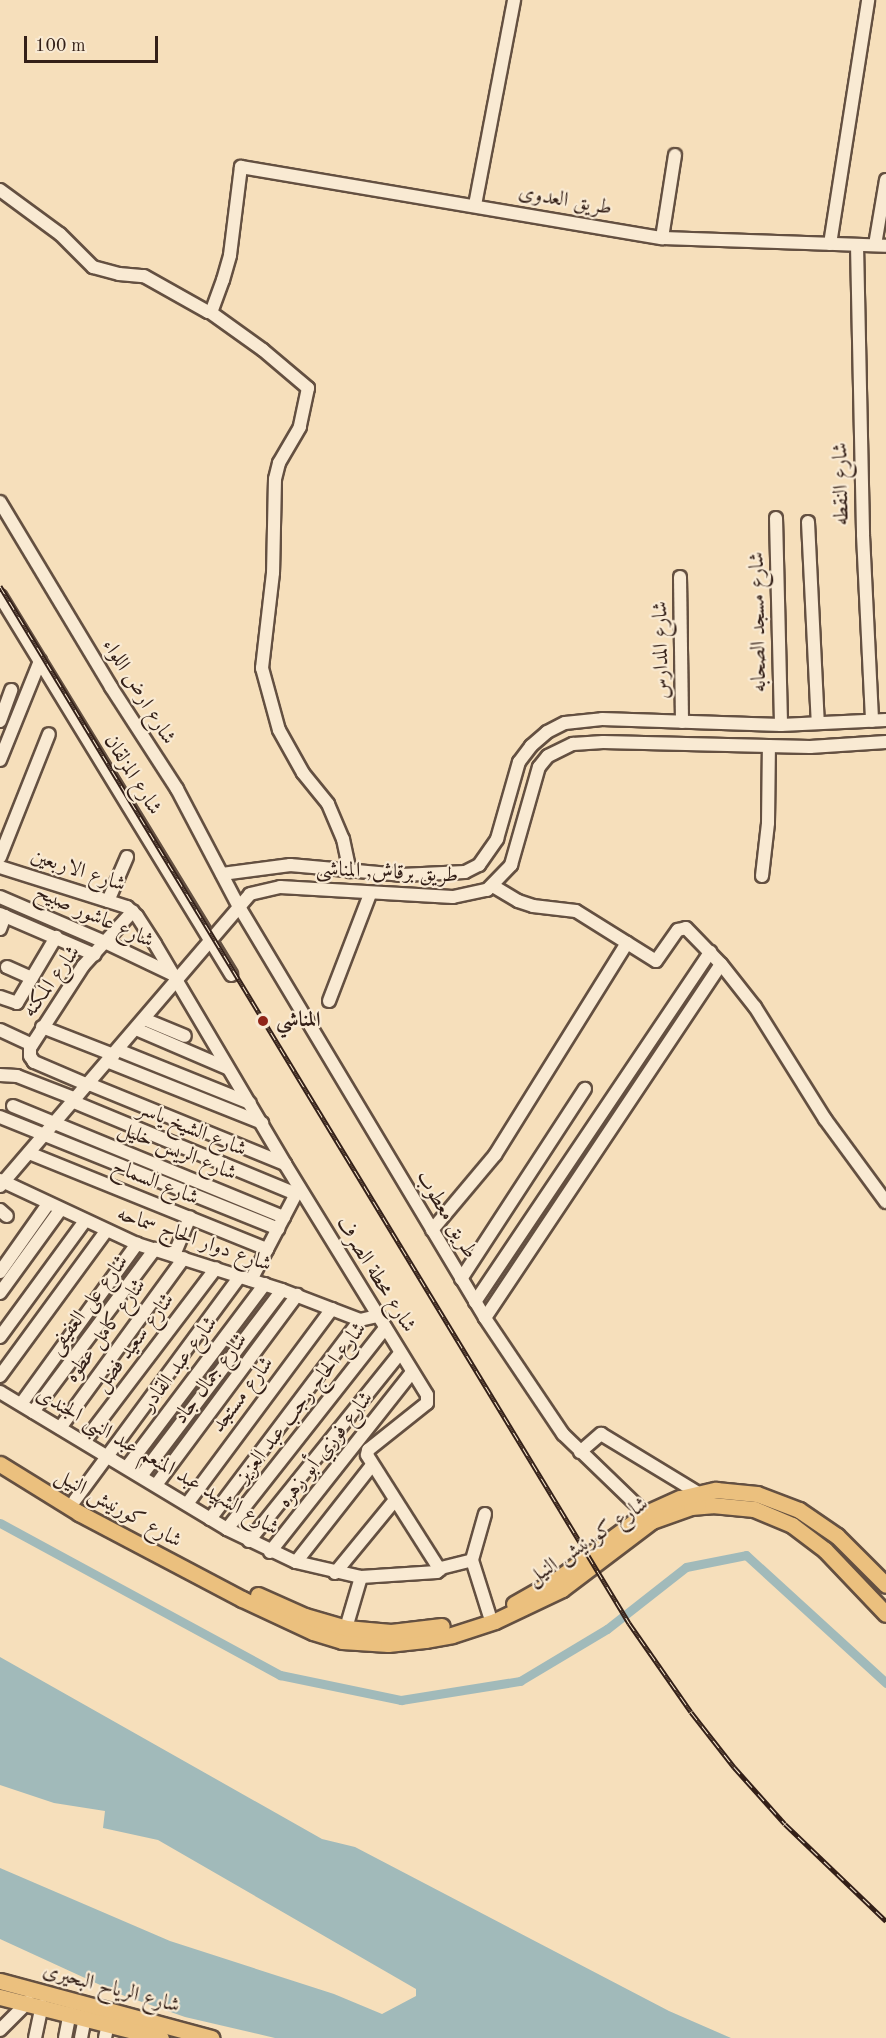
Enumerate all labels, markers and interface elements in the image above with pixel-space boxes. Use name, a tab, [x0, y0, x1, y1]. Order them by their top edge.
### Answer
scale bar	[27, 24, 160, 62]
text: 100 m	[35, 37, 86, 55]
street label: طريق العدوى	[516, 180, 614, 222]
street label: شارع النقطه	[829, 442, 855, 526]
street label: شارع مسجد الصحابه	[745, 551, 773, 693]
street label: شارع المدارس	[649, 601, 675, 699]
street label: شارع ارض اللواء	[96, 635, 180, 749]
street label: شارع المزلقان	[97, 730, 167, 820]
street label: شارع الاربعين	[27, 844, 129, 898]
street label: طريق برقاش, المناشى	[315, 857, 459, 889]
street label: شارع عاشور صبيح	[31, 880, 157, 954]
street label: شارع المكنه	[18, 941, 86, 1023]
place label: المناشي	[276, 1008, 320, 1034]
marker: المناشي	[254, 1012, 272, 1030]
street label: شارع الشيخ ياسر	[134, 1097, 250, 1163]
street label: شارع الريس خليل	[114, 1117, 240, 1187]
street label: شارع السماح	[108, 1154, 202, 1212]
street label: طريق معطوب	[410, 1166, 482, 1264]
street label: شارع دوار الحاج سماحه	[114, 1202, 274, 1278]
street label: شارع محطة الصرف	[329, 1213, 421, 1337]
street label: شارع على العفيفى	[43, 1250, 135, 1360]
street label: شارع كامل عطوه	[60, 1274, 152, 1388]
street label: شارع سعيد فضل	[90, 1288, 180, 1398]
street label: شارع عبد القادر	[136, 1312, 224, 1416]
street label: شارع الحاج رجب عبد العزيز	[231, 1318, 373, 1488]
street label: شارع جمال جاد	[168, 1328, 254, 1430]
street label: شارع مستجد	[206, 1352, 280, 1438]
street label: شارع الشهيد عبد المنعم عبد النبى الجندى	[31, 1382, 283, 1542]
street label: شارع فوزي أبو زهره	[273, 1387, 379, 1513]
street label: شارع كورنيش النيل	[50, 1464, 186, 1554]
street label: شارع كورنيش النيل	[522, 1492, 654, 1592]
street label: شارع الرياح البحيرى	[40, 1959, 182, 2019]

